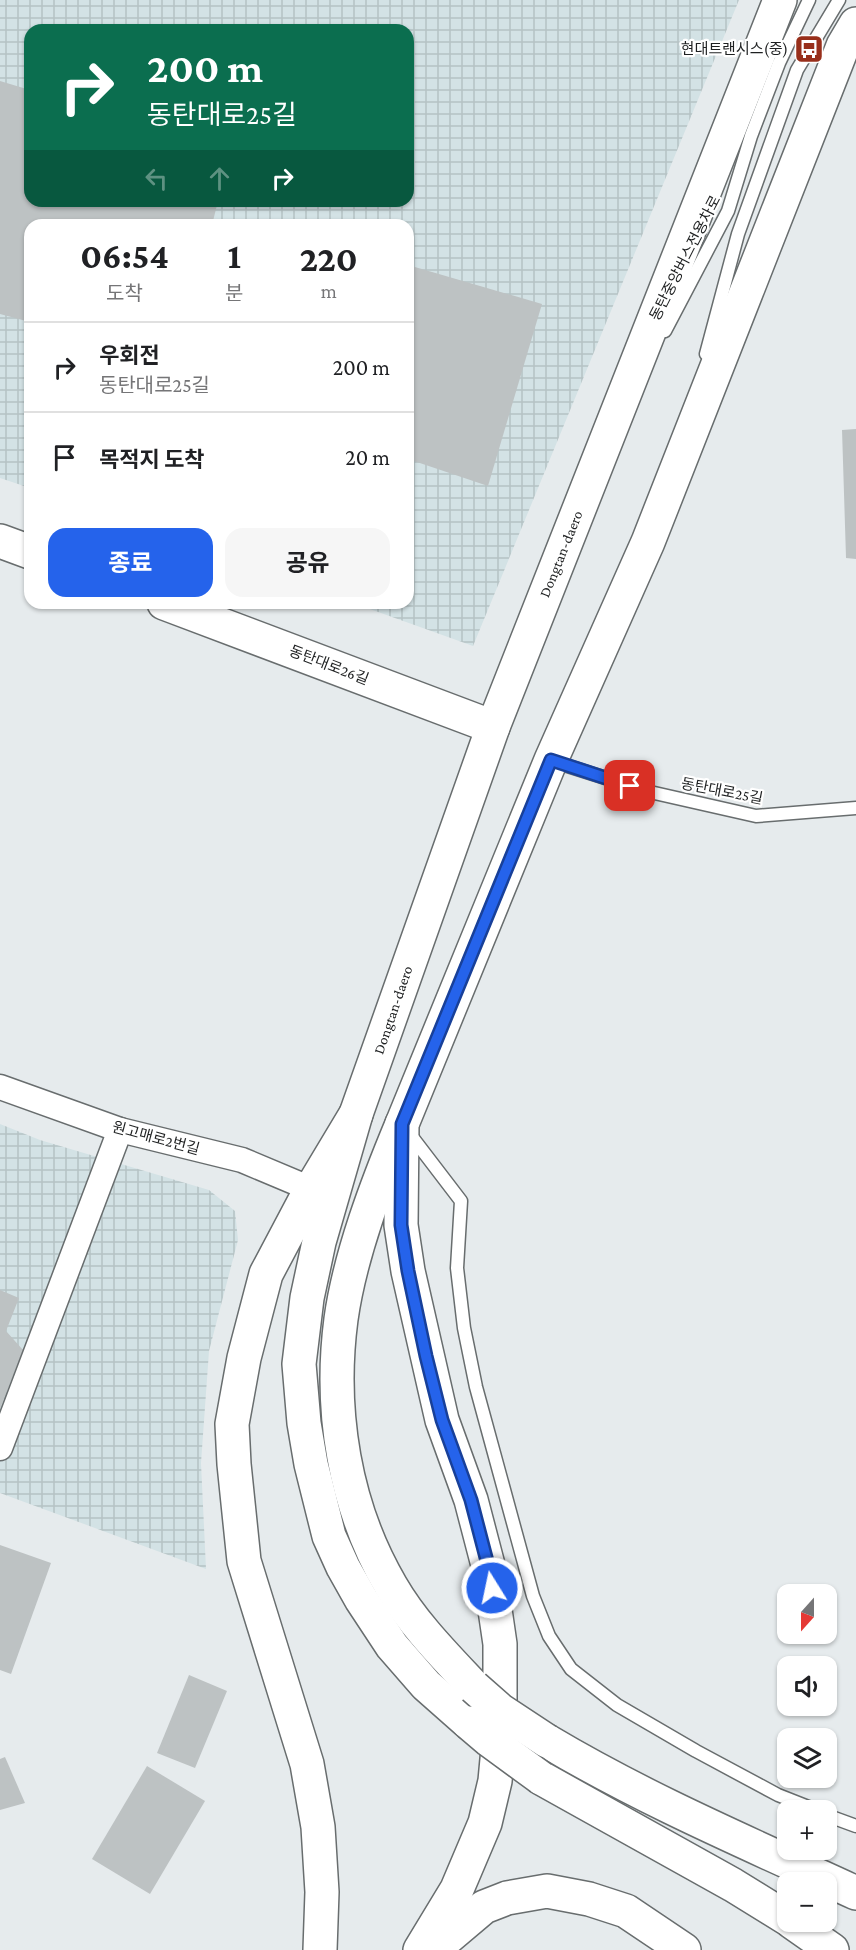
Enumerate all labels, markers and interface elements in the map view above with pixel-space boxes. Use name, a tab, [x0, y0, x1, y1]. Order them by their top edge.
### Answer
bus stop icon: 현대트랜시스(중)	[793, 33, 825, 65]
place label: 현대트랜시스(중)	[681, 40, 788, 58]
text: 200 m	[147, 44, 263, 91]
icon: right	[48, 48, 126, 126]
text: 동탄대로25길	[147, 100, 297, 130]
icon: left	[140, 162, 173, 195]
icon: ahead	[203, 162, 236, 195]
icon: right	[266, 162, 299, 195]
street label: 동탄중앙버스전용차로	[647, 193, 723, 323]
text: 06:54	[80, 236, 169, 276]
text: 1	[228, 236, 241, 276]
text: 220	[300, 239, 358, 279]
text: m	[321, 280, 337, 302]
text: 도착	[106, 282, 143, 304]
text: 분	[225, 282, 243, 304]
text: 우회전	[99, 343, 160, 368]
icon: right	[48, 351, 81, 384]
text: 200 m	[333, 355, 390, 380]
text: 동탄대로25길	[99, 374, 210, 396]
icon: arrive	[48, 441, 81, 474]
text: 20 m	[345, 445, 390, 470]
text: 목적지 도착	[99, 447, 204, 472]
street label: Dongtan-daero	[536, 508, 587, 600]
button: 종료	[48, 528, 213, 597]
button: 공유	[225, 528, 390, 597]
street label: 동탄대로26길	[287, 643, 371, 687]
pin	[604, 760, 655, 811]
icon: arrive	[613, 769, 646, 802]
street label: 동탄대로25길	[680, 775, 764, 807]
street label: Dongtan-daero	[370, 964, 417, 1057]
street label: 원고매로2번길	[110, 1119, 202, 1157]
position arrow	[460, 1556, 524, 1620]
north arrow	[777, 1584, 837, 1644]
map controls	[777, 1584, 837, 1932]
button: sound	[777, 1656, 837, 1716]
button: layers	[777, 1728, 837, 1788]
button: +	[777, 1800, 837, 1860]
button: −	[777, 1872, 837, 1932]

